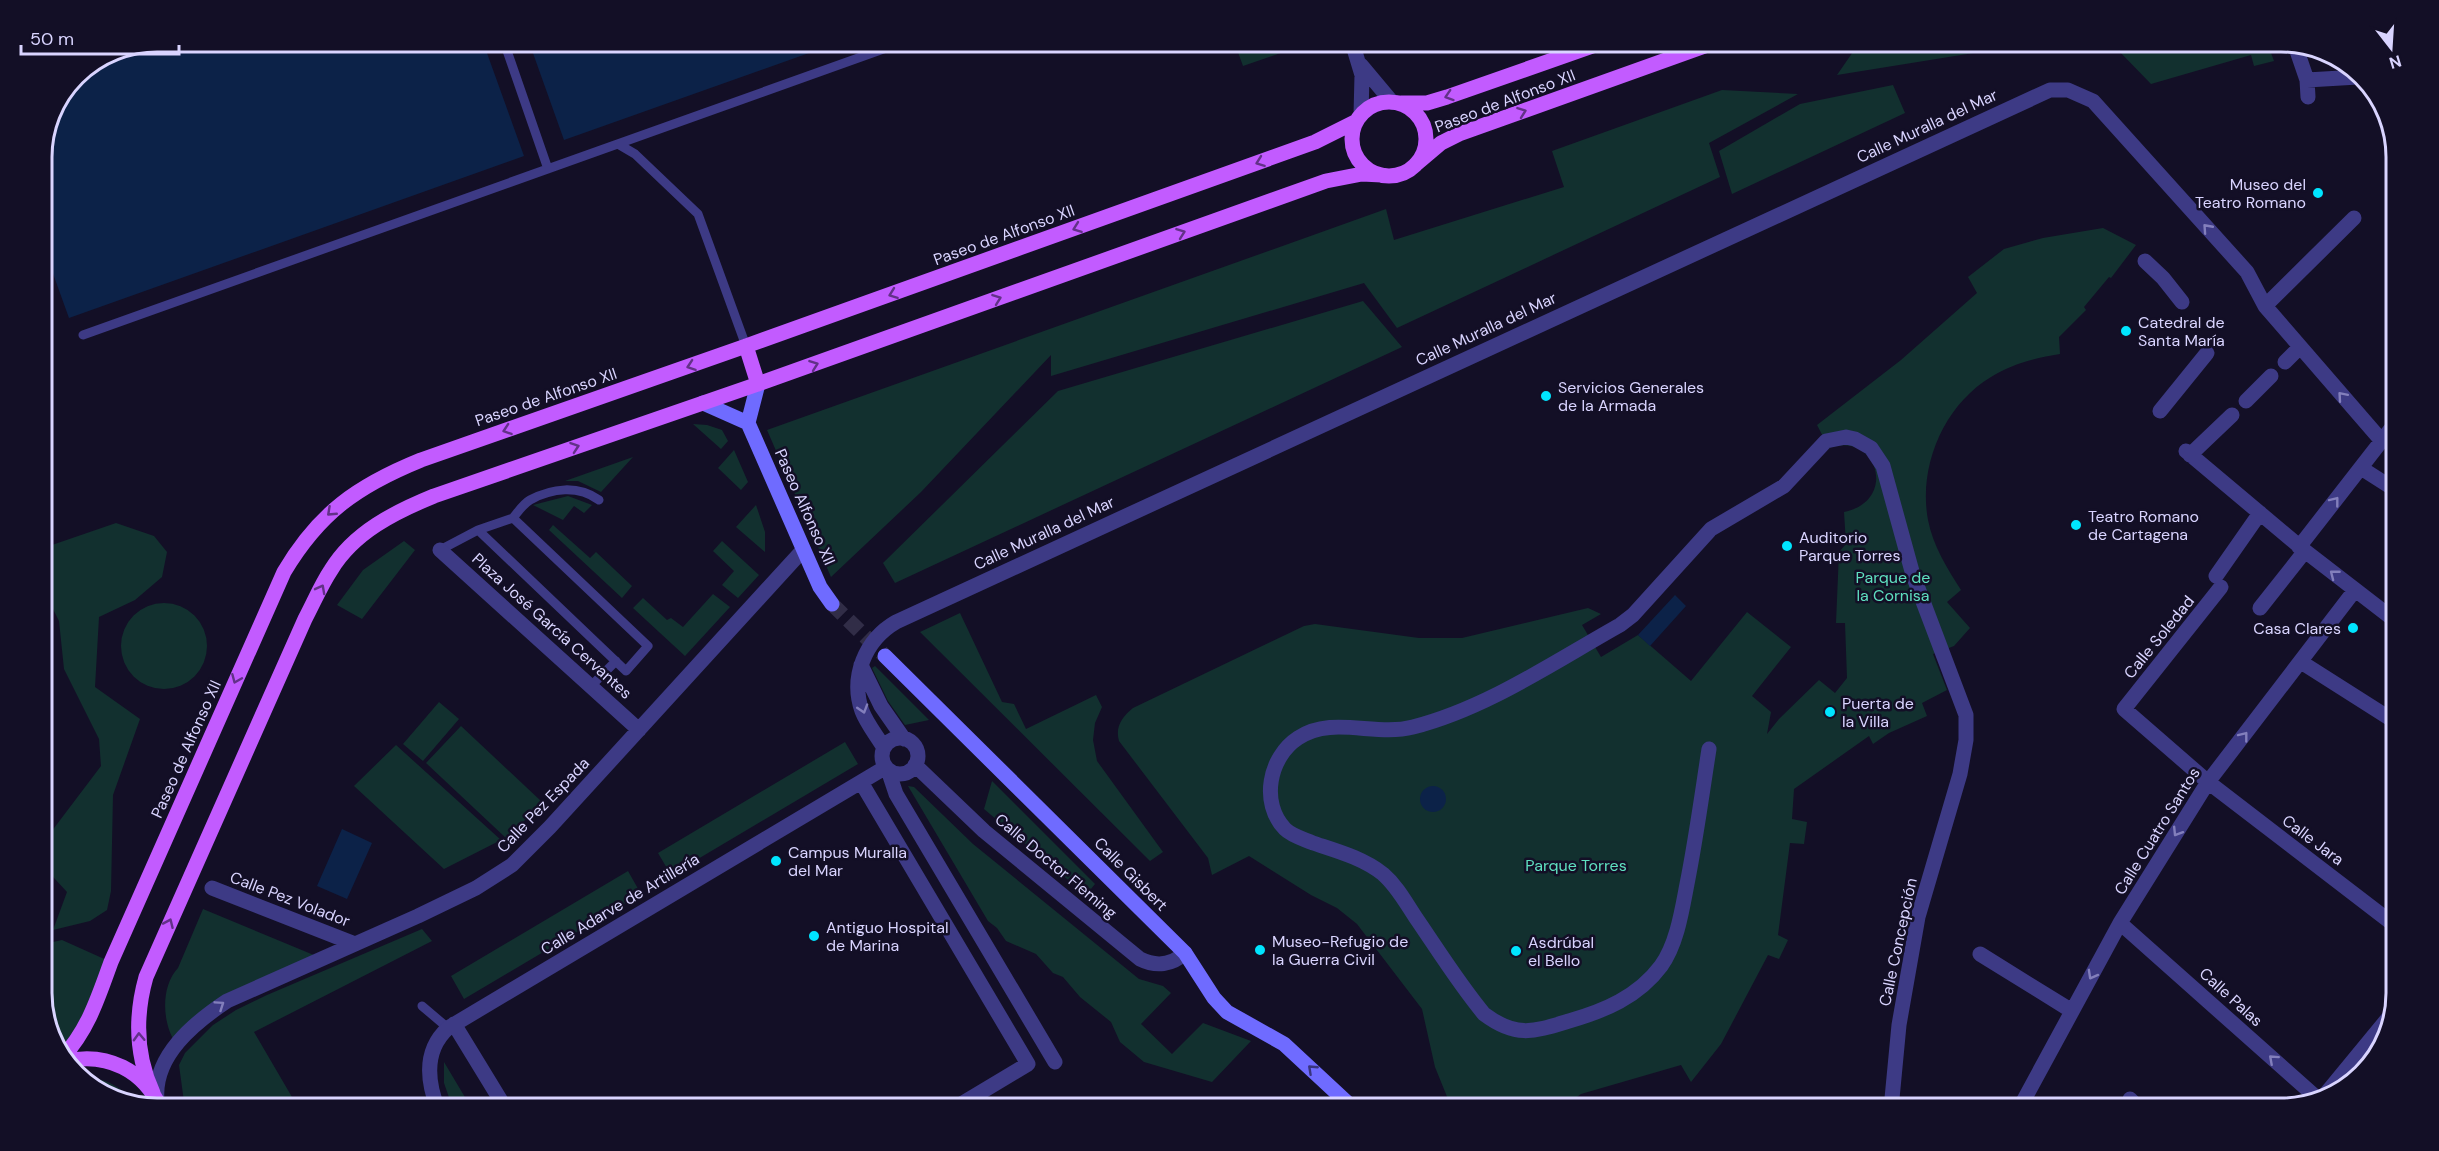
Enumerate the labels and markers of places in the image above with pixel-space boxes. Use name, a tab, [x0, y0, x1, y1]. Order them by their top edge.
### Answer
place label: Museo del Teatro Romano	[2195, 174, 2306, 213]
marker: Museo del Teatro Romano	[2311, 186, 2325, 200]
place label: Catedral de Santa María	[2138, 312, 2225, 351]
marker: Catedral de Santa María	[2119, 324, 2133, 338]
place label: Servicios Generales de la Armada	[1558, 377, 1704, 416]
marker: Servicios Generales de la Armada	[1539, 389, 1553, 403]
place label: Teatro Romano de Cartagena	[2088, 506, 2199, 545]
marker: Teatro Romano de Cartagena	[2069, 518, 2083, 532]
place label: Auditorio Parque Torres	[1799, 527, 1900, 566]
marker: Auditorio Parque Torres	[1780, 539, 1794, 553]
place label: Casa Clares	[2253, 618, 2341, 639]
marker: Casa Clares	[2346, 621, 2360, 635]
place label: Puerta de la Villa	[1842, 693, 1914, 732]
marker: Puerta de la Villa	[1823, 705, 1837, 719]
place label: Campus Muralla del Mar	[788, 842, 907, 881]
marker: Campus Muralla del Mar	[769, 854, 783, 868]
place label: Antiguo Hospital de Marina	[826, 917, 949, 956]
marker: Antiguo Hospital de Marina	[807, 929, 821, 943]
place label: Museo-Refugio de la Guerra Civil	[1272, 931, 1408, 970]
place label: Asdrúbal el Bello	[1528, 932, 1594, 971]
marker: Museo-Refugio de la Guerra Civil	[1253, 943, 1267, 957]
marker: Asdrúbal el Bello	[1509, 944, 1523, 958]

